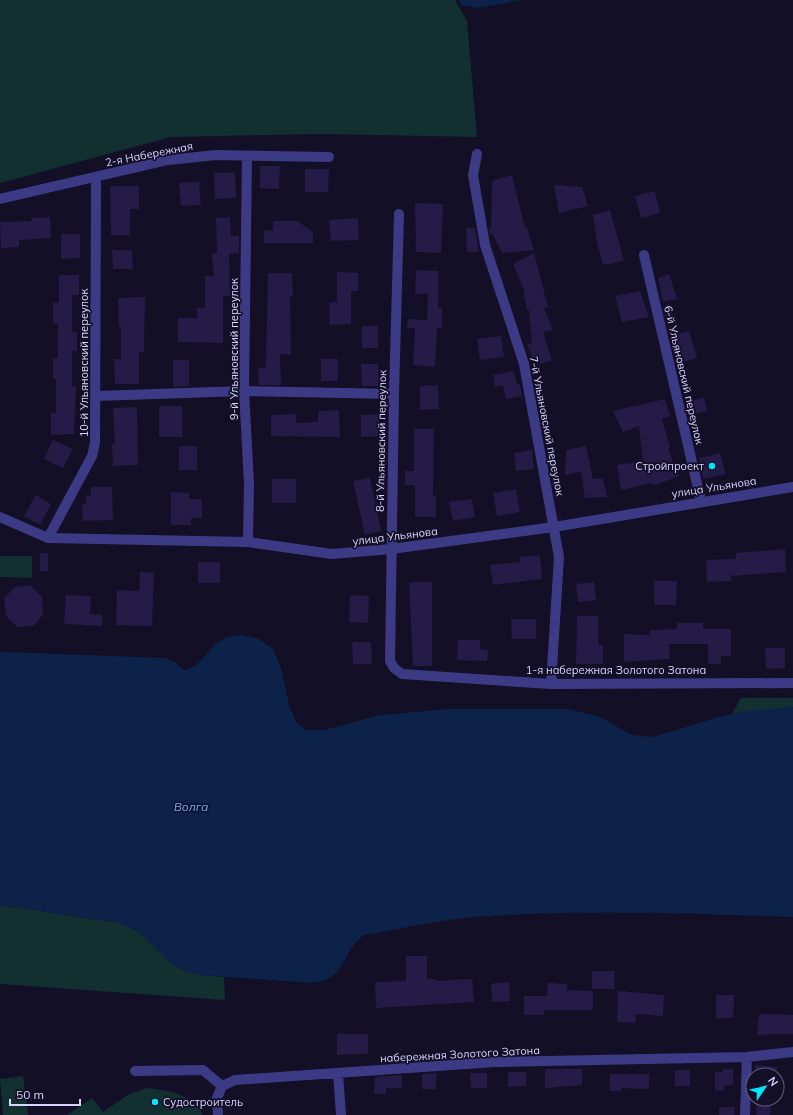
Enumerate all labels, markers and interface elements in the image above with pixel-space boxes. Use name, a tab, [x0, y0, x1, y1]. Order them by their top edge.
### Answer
street label: 2-я Набережная	[104, 139, 194, 169]
street label: 9-й Ульяновский переулок	[227, 278, 241, 420]
street label: 10-й Ульяновский переулок	[77, 289, 91, 437]
street label: 6-й Ульяновский переулок	[661, 304, 707, 446]
street label: 7-й Ульяновский переулок	[527, 355, 567, 497]
street label: 8-й Ульяновский переулок	[373, 370, 389, 512]
place label: Стройпроект	[635, 459, 704, 473]
marker: Стройпроект	[707, 461, 717, 471]
street label: улица Ульянова	[671, 473, 757, 501]
street label: улица Ульянова	[352, 524, 438, 548]
street label: 1-я набережная Золотого Затона	[526, 663, 706, 677]
water label: Волга	[174, 799, 208, 814]
street label: набережная Золотого Затона	[380, 1043, 540, 1065]
north arrow	[745, 1067, 785, 1107]
text: N	[765, 1074, 781, 1089]
scale bar	[10, 1081, 80, 1107]
text: 50 m	[16, 1087, 44, 1102]
place label: Судостроитель	[163, 1095, 243, 1109]
marker: Судостроитель	[150, 1097, 160, 1107]

